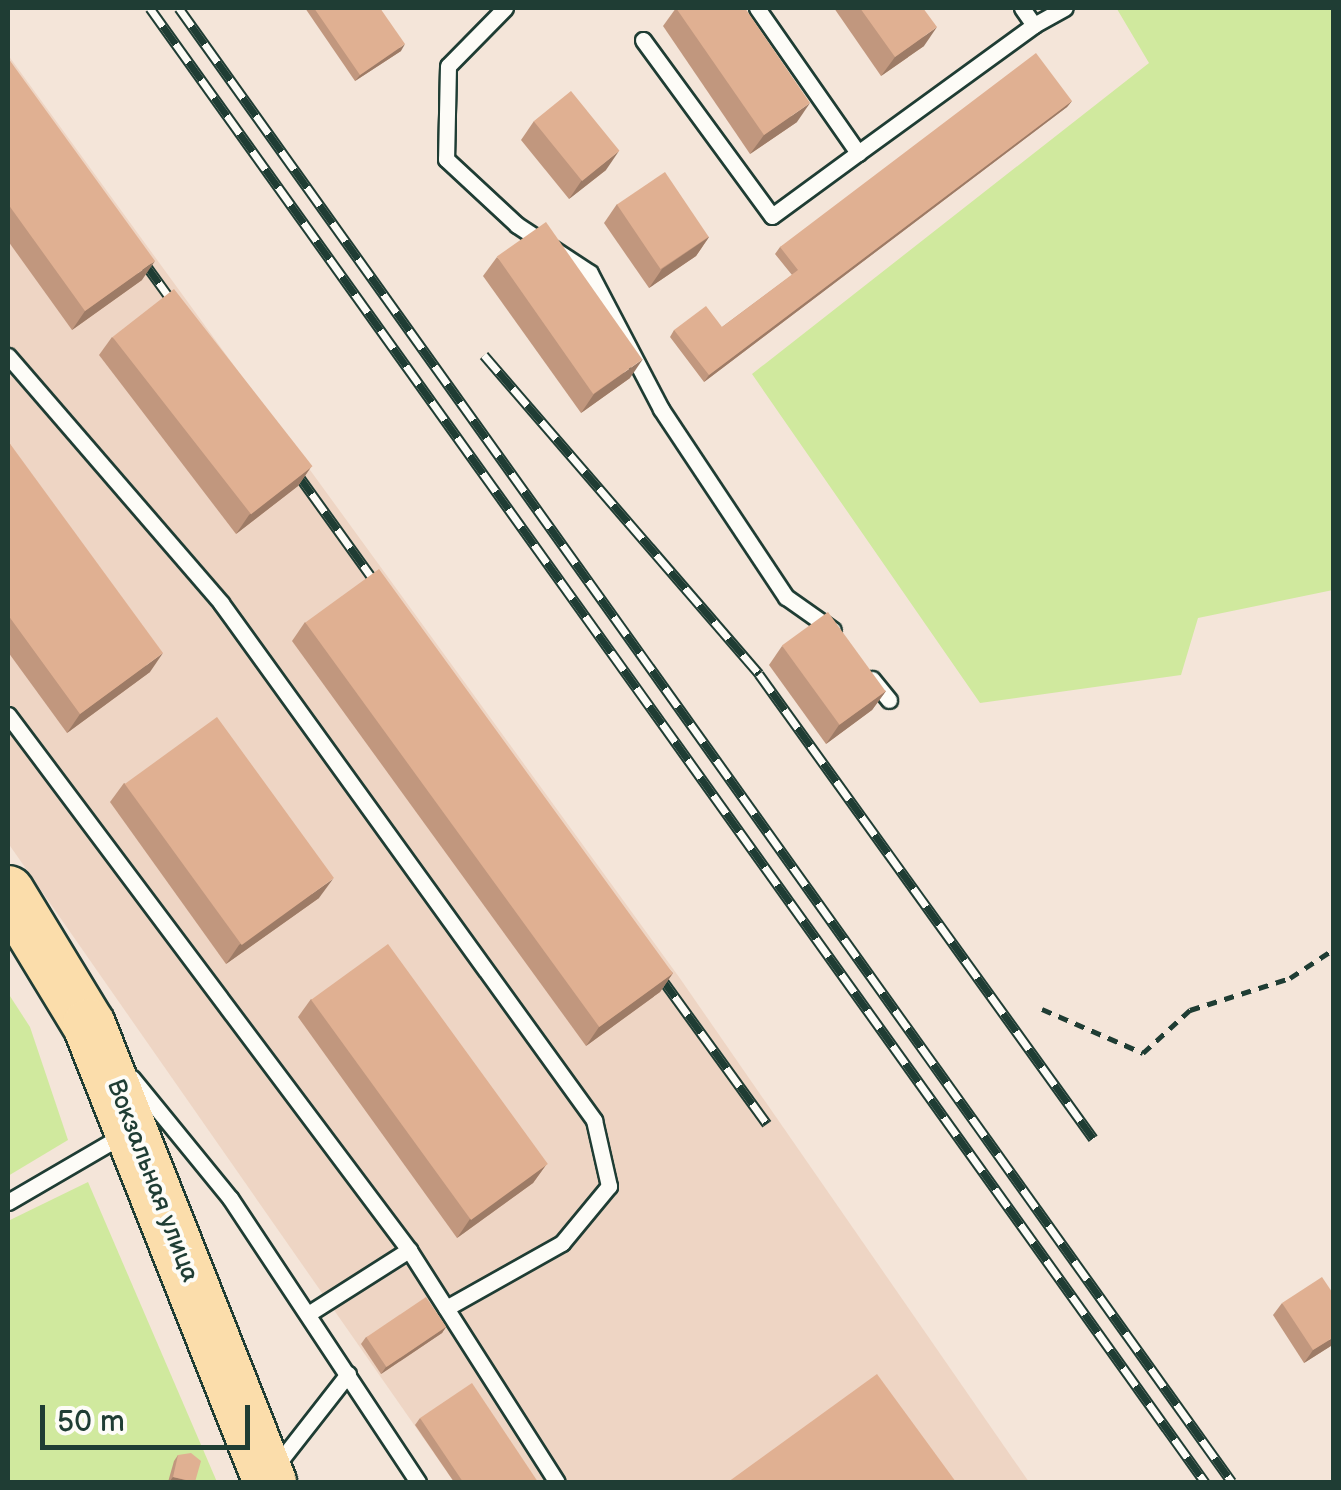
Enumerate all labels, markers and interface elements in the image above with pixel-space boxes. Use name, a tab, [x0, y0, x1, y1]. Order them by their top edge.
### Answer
street label: Вокзальная улица	[100, 1076, 204, 1286]
scale bar	[45, 1385, 255, 1447]
text: 50 m	[57, 1404, 125, 1440]

